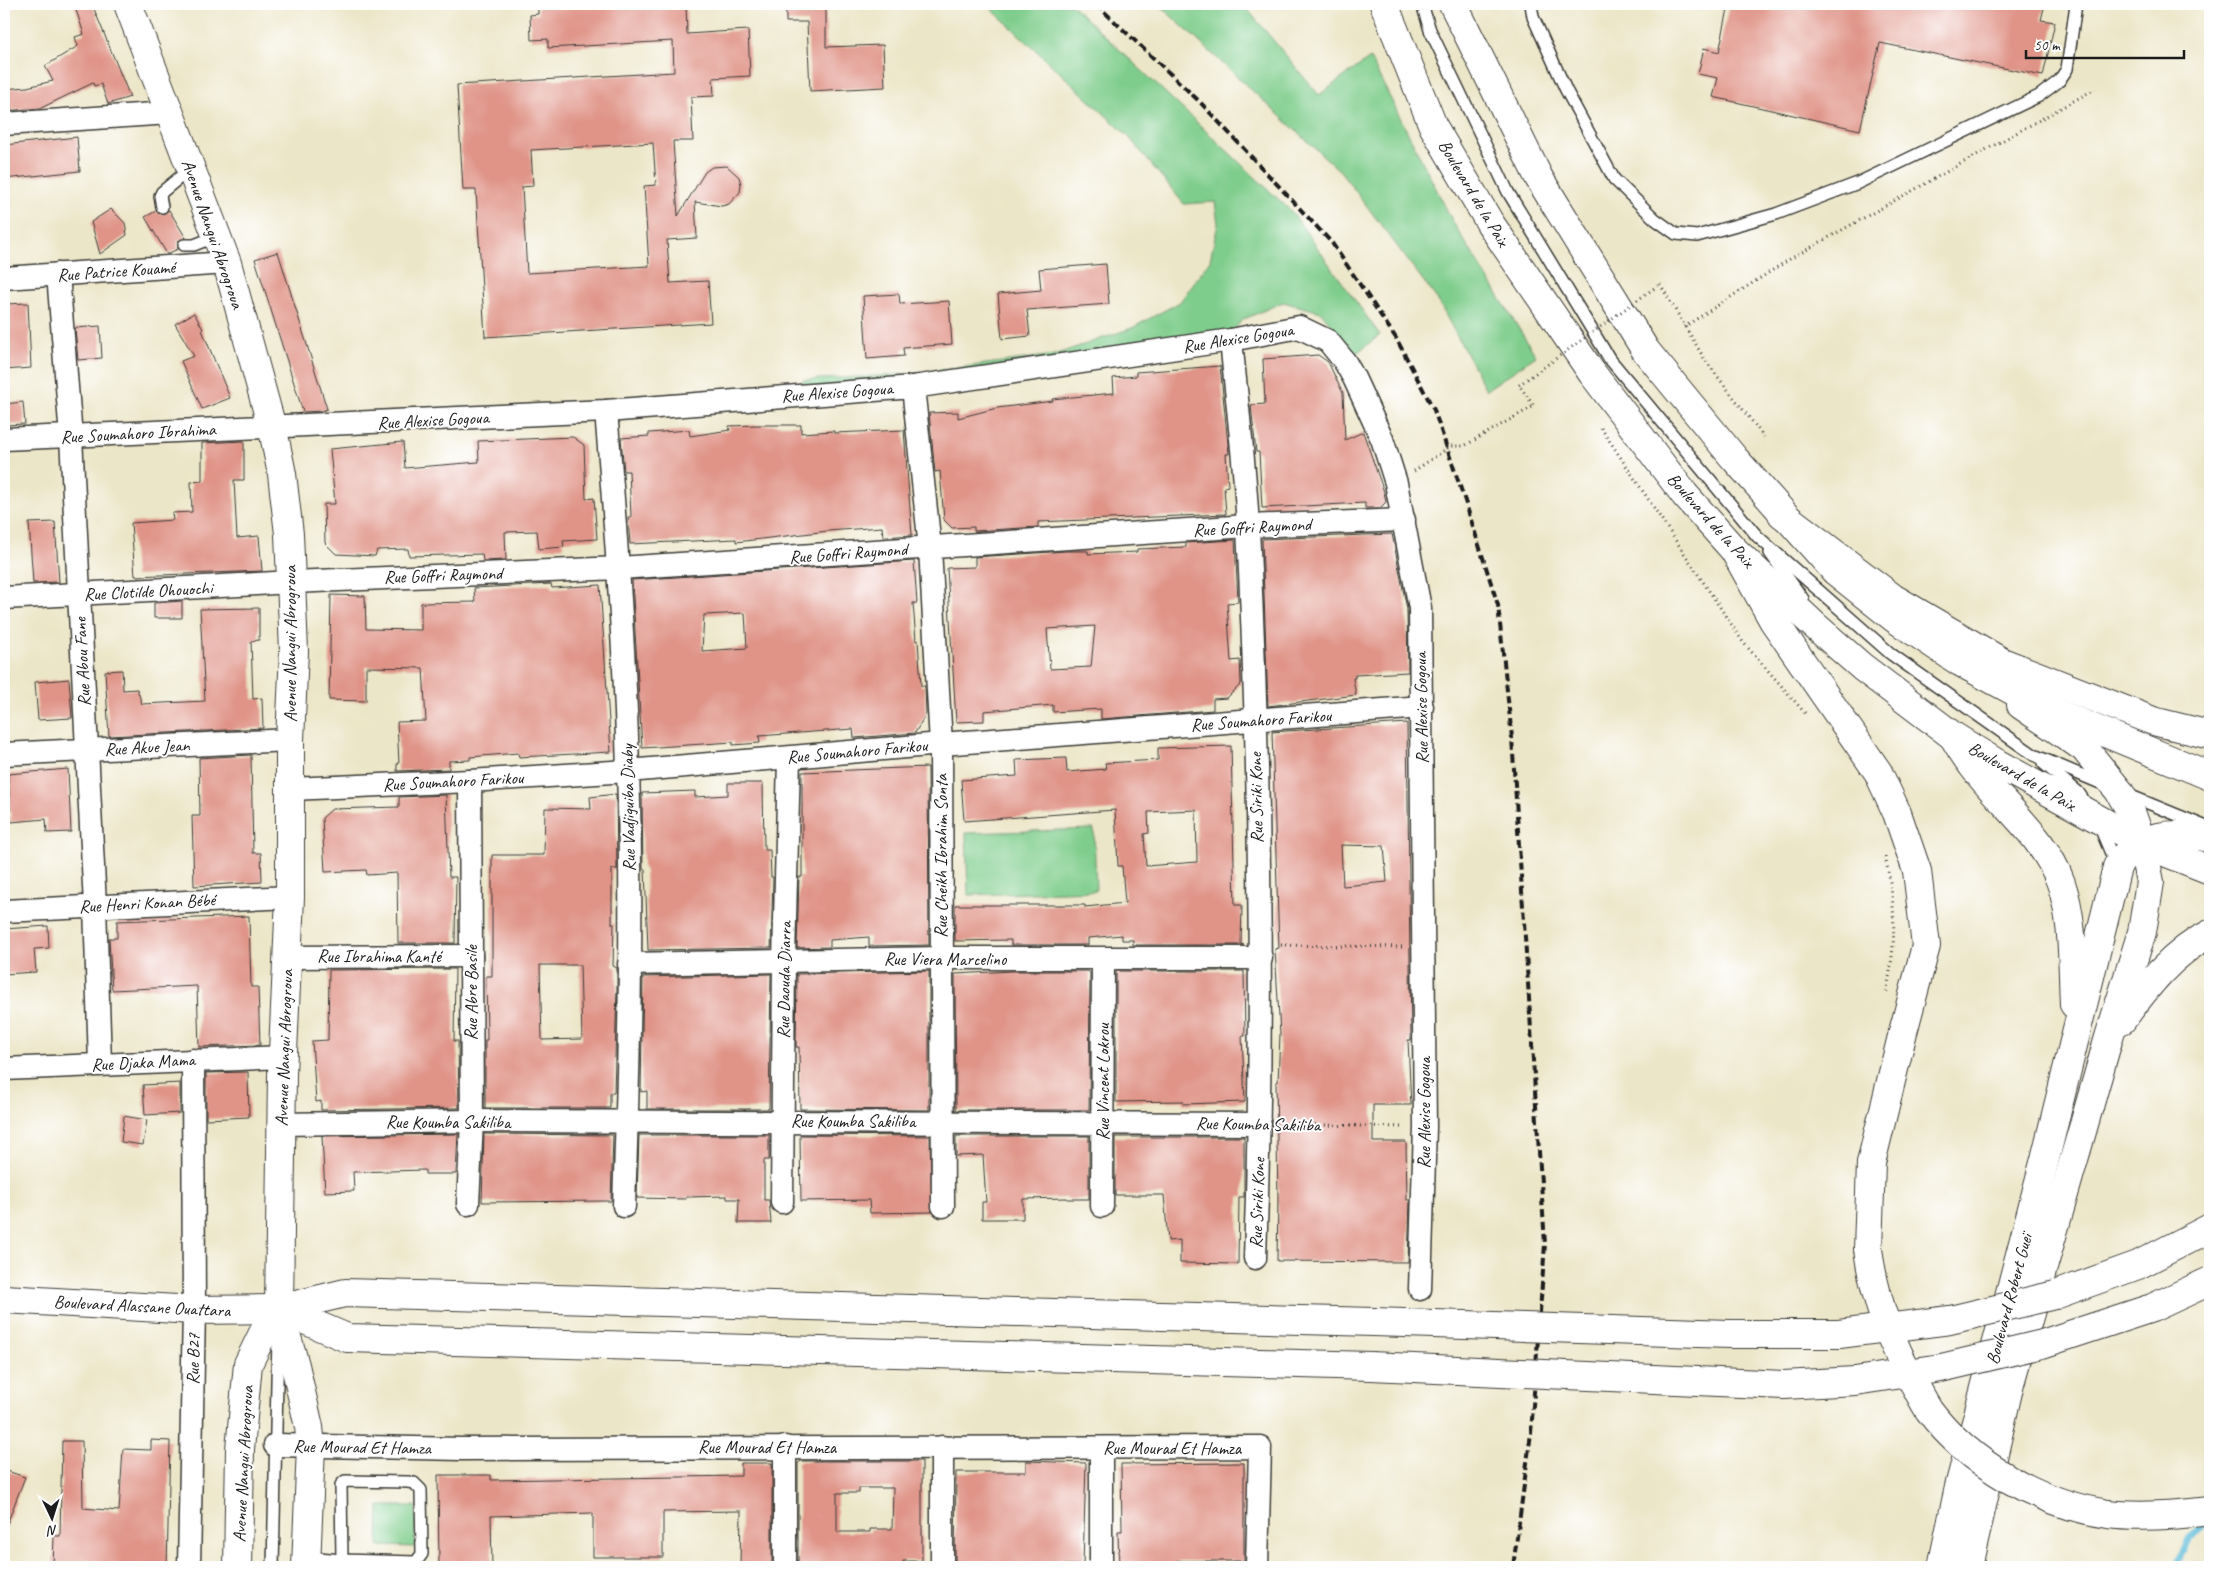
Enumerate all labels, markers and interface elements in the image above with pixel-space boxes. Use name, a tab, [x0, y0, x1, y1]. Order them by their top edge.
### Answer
scale bar	[2026, 28, 2184, 60]
text: 50 m	[2034, 36, 2061, 55]
street label: Boulevard de la Paix	[1434, 136, 1515, 252]
street label: Avenue Nangui Abrogroua	[177, 156, 249, 313]
street label: Rue Patrice Kouamé	[56, 256, 179, 286]
street label: Rue Alexise Gogoua	[1181, 318, 1296, 358]
street label: Rue Alexise Gogoua	[781, 377, 895, 407]
street label: Rue Alexise Gogoua	[377, 406, 491, 434]
street label: Rue Soumahoro Ibrahima	[60, 418, 217, 448]
street label: Boulevard de la Paix	[1663, 468, 1761, 573]
street label: Rue Goffri Raymond	[1192, 513, 1315, 541]
street label: Rue Goffri Raymond	[788, 538, 911, 568]
street label: Rue Goffri Raymond	[383, 562, 505, 588]
street label: Avenue Nangui Abrogroua	[279, 565, 301, 722]
street label: Rue Clotilde Ohouochi	[83, 577, 215, 605]
street label: Rue Abou Fane	[69, 616, 95, 707]
street label: Rue Alexise Gogoua	[1409, 650, 1433, 764]
street label: Rue Soumahoro Farikou	[1190, 704, 1333, 736]
street label: Rue Akue Jean	[104, 734, 191, 760]
street label: Rue Soumahoro Farikou	[786, 734, 930, 768]
street label: Boulevard de la Paix	[1964, 736, 2081, 816]
street label: Rue Vadjiguiba Diaby	[616, 742, 640, 872]
street label: Rue Siriki Kone	[1244, 751, 1268, 844]
street label: Rue Soumahoro Farikou	[382, 766, 525, 796]
street label: Rue Cheikh Ibrahim Sonta	[930, 773, 952, 938]
street label: Rue Henri Konan Bébé	[78, 888, 219, 918]
street label: Rue Daouda Diarra	[772, 920, 796, 1039]
street label: Rue Abre Basile	[460, 944, 482, 1041]
street label: Rue Ibrahima Kanté	[317, 945, 444, 967]
street label: Rue Viera Marcelino	[884, 948, 1008, 970]
street label: Avenue Nangui Abrogroua	[270, 968, 298, 1127]
street label: Rue Vincent Lokrou	[1092, 1022, 1114, 1140]
street label: Rue Djaka Mama	[91, 1048, 197, 1076]
street label: Rue Alexise Gogoua	[1413, 1056, 1435, 1169]
street label: Rue Koumba Sakiliba	[791, 1110, 917, 1132]
street label: Rue Koumba Sakiliba	[386, 1111, 512, 1133]
street label: Rue Koumba Sakiliba	[1196, 1112, 1322, 1136]
street label: Rue Siriki Kone	[1244, 1156, 1270, 1249]
street label: Boulevard Robert Gueï	[1981, 1228, 2038, 1367]
street label: Boulevard Alassane Ouattara	[53, 1290, 233, 1322]
street label: Rue B27	[182, 1332, 204, 1385]
street label: Avenue Nangui Abrogroua	[228, 1384, 258, 1543]
street label: Rue Mourad Et Hamza	[293, 1435, 433, 1459]
street label: Rue Mourad Et Hamza	[698, 1436, 838, 1458]
street label: Rue Mourad Et Hamza	[1103, 1437, 1243, 1459]
north arrow	[28, 1494, 78, 1544]
text: N	[46, 1522, 58, 1539]

